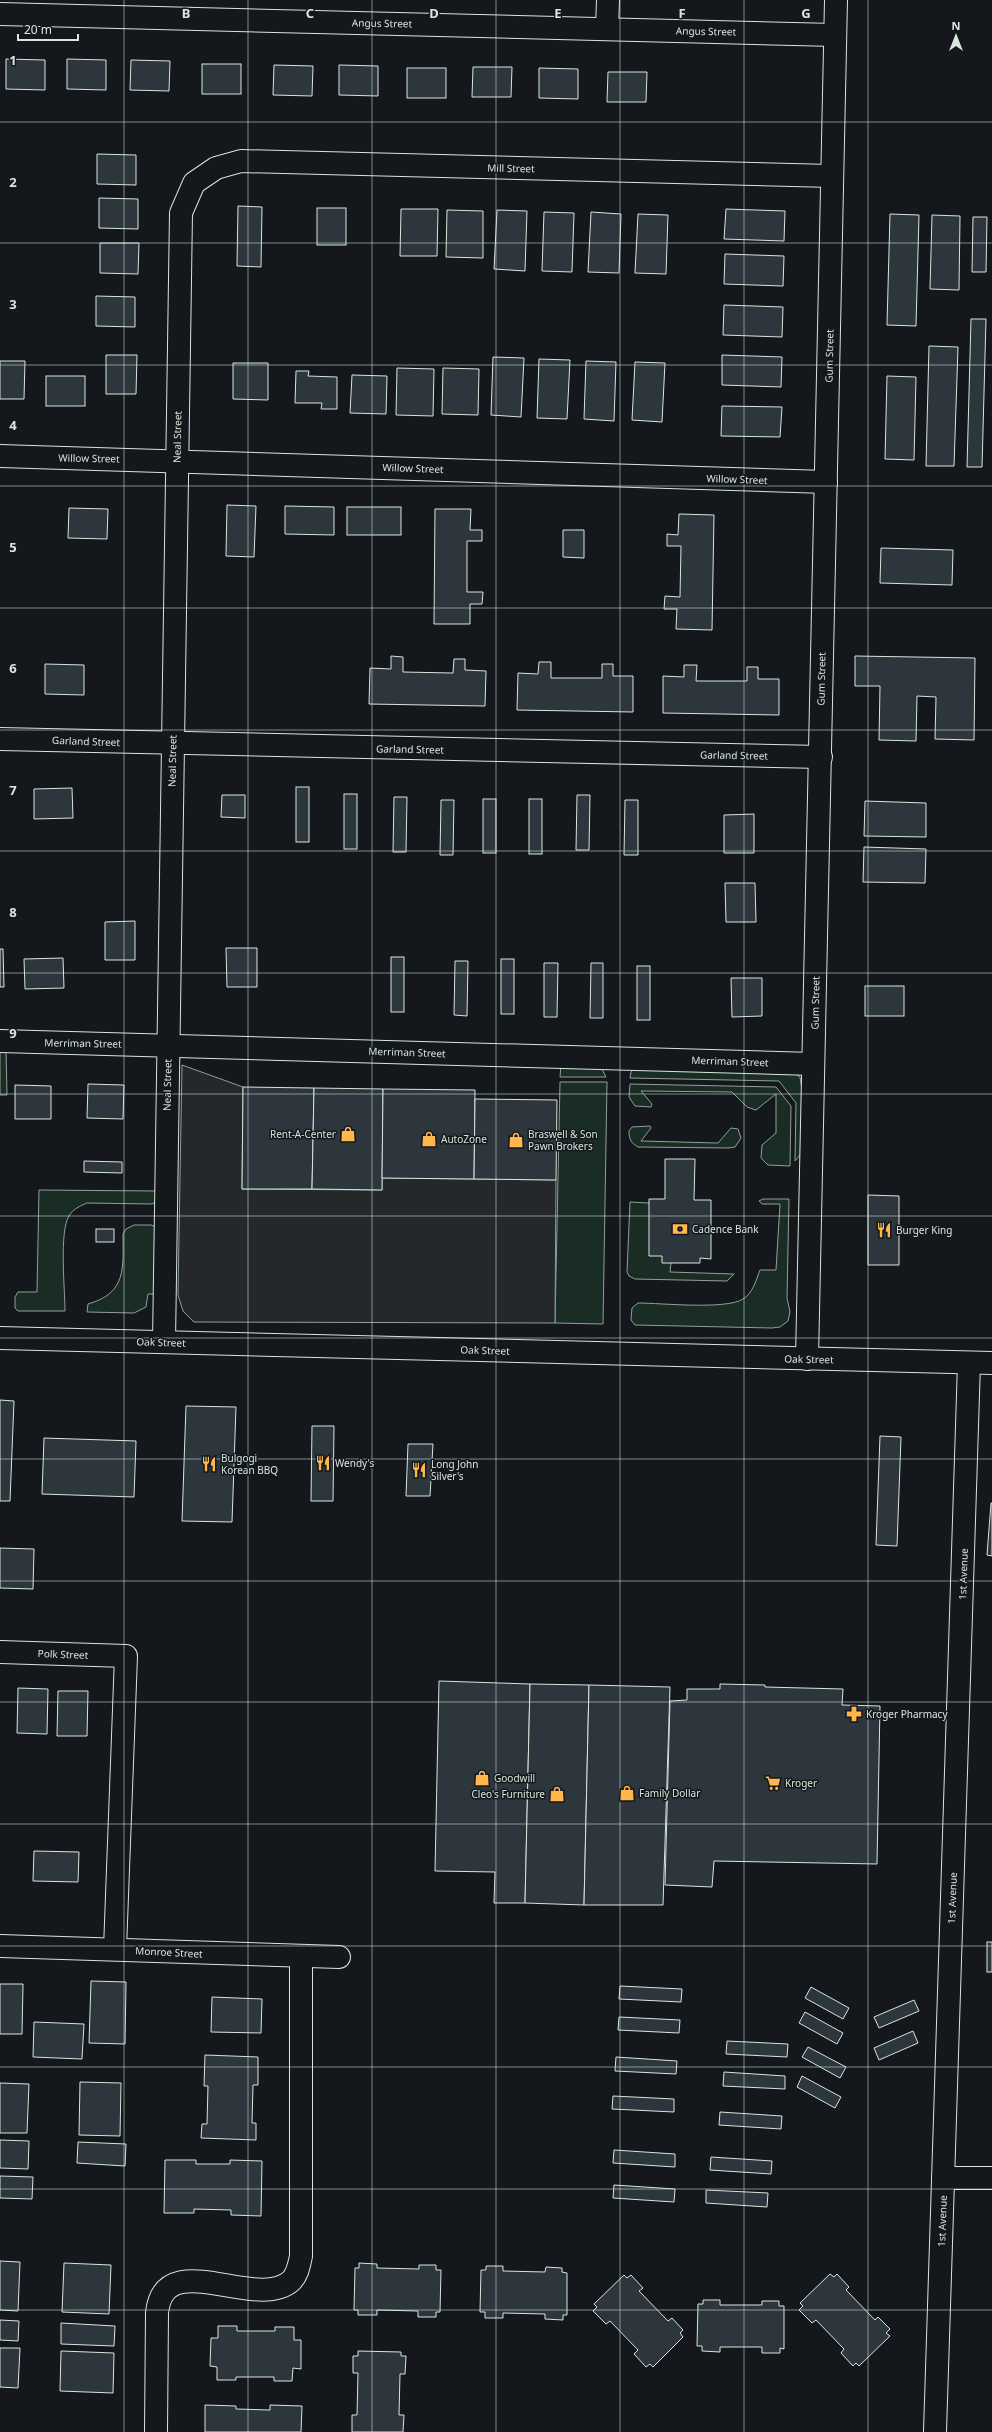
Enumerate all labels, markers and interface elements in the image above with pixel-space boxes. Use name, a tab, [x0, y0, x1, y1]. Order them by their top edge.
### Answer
text: B	[182, 4, 190, 22]
text: C	[306, 4, 314, 22]
text: D	[429, 4, 439, 22]
text: E	[554, 4, 562, 22]
text: F	[678, 4, 686, 22]
text: G	[801, 4, 811, 22]
street label: Angus Street	[352, 15, 413, 31]
scale bar	[18, 16, 78, 42]
north arrow	[936, 16, 976, 56]
text: N	[952, 18, 960, 33]
text: 20 m	[24, 21, 52, 38]
street label: Angus Street	[676, 23, 737, 39]
text: 1	[9, 51, 17, 69]
street label: Mill Street	[487, 161, 535, 175]
text: 2	[9, 173, 17, 191]
text: 3	[9, 295, 17, 313]
street label: Gum Street	[822, 329, 836, 383]
street label: Neal Street	[170, 411, 184, 463]
text: 4	[9, 416, 17, 434]
street label: Willow Street	[58, 450, 120, 466]
street label: Willow Street	[382, 460, 444, 476]
street label: Willow Street	[706, 471, 768, 487]
text: 5	[9, 538, 17, 556]
street label: Gum Street	[814, 652, 828, 706]
text: 6	[9, 659, 17, 677]
street label: Garland Street	[52, 733, 121, 749]
street label: Neal Street	[165, 735, 179, 787]
street label: Garland Street	[376, 741, 445, 757]
street label: Garland Street	[700, 747, 769, 763]
text: 7	[9, 781, 17, 799]
text: 8	[9, 903, 17, 921]
street label: Gum Street	[808, 976, 822, 1030]
text: 9	[9, 1024, 17, 1042]
street label: Merriman Street	[44, 1035, 122, 1051]
street label: Merriman Street	[368, 1044, 446, 1060]
street label: Merriman Street	[691, 1053, 769, 1069]
street label: Neal Street	[160, 1059, 174, 1111]
shop icon: Rent-A-Center	[339, 1125, 357, 1143]
place label: Rent-A-Center	[270, 1127, 336, 1141]
place label: Braswell & Son Pawn Brokers	[528, 1127, 598, 1153]
shop icon: AutoZone	[420, 1130, 438, 1148]
shop icon: Braswell & Son Pawn Brokers	[507, 1131, 525, 1149]
place label: AutoZone	[441, 1132, 487, 1146]
bank icon: Cadence Bank	[671, 1220, 689, 1238]
restaurant icon: Burger King	[875, 1221, 893, 1239]
place label: Cadence Bank	[692, 1222, 759, 1236]
place label: Burger King	[896, 1223, 952, 1237]
street label: Oak Street	[136, 1334, 186, 1350]
street label: Oak Street	[460, 1342, 510, 1358]
street label: Oak Street	[784, 1352, 834, 1366]
place label: Bulgogi Korean BBQ	[221, 1451, 278, 1477]
restaurant icon: Wendy's	[314, 1454, 332, 1472]
restaurant icon: Bulgogi Korean BBQ	[200, 1455, 218, 1473]
place label: Wendy's	[335, 1456, 375, 1470]
place label: Long John Silver's	[431, 1457, 478, 1483]
restaurant icon: Long John Silver's	[410, 1461, 428, 1479]
street label: 1st Avenue	[955, 1548, 971, 1600]
street label: Polk Street	[37, 1646, 89, 1662]
pharmacy icon: Kroger Pharmacy	[845, 1705, 863, 1723]
place label: Kroger Pharmacy	[866, 1707, 948, 1721]
shop icon: Goodwill	[473, 1769, 491, 1787]
place label: Goodwill	[494, 1771, 535, 1785]
supermarket icon: Kroger	[764, 1774, 782, 1792]
place label: Kroger	[785, 1776, 817, 1790]
shop icon: Family Dollar	[618, 1784, 636, 1802]
shop icon: Cleo's Furniture	[548, 1785, 566, 1803]
place label: Family Dollar	[639, 1786, 700, 1800]
place label: Cleo's Furniture	[472, 1787, 545, 1801]
street label: 1st Avenue	[944, 1872, 960, 1924]
street label: Monroe Street	[135, 1943, 203, 1961]
street label: 1st Avenue	[934, 2195, 950, 2247]

